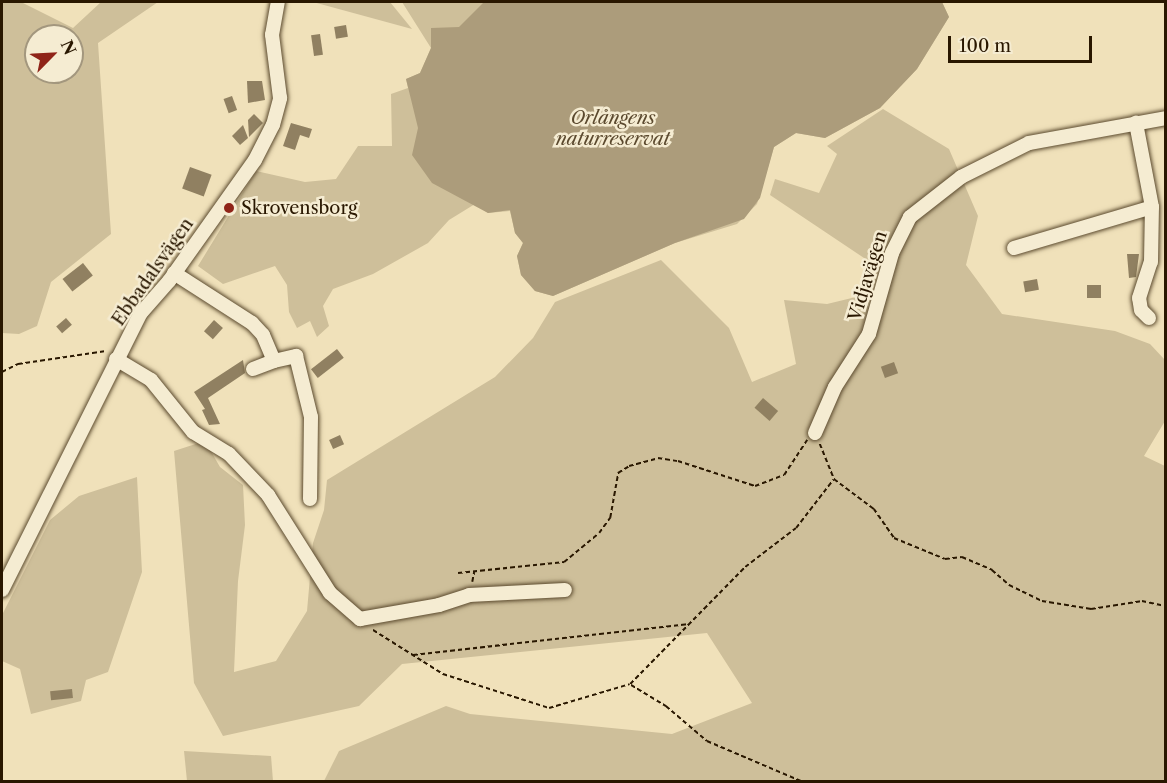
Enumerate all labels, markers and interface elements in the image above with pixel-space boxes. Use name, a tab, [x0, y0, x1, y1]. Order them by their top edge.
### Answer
north arrow	[24, 24, 84, 84]
scale bar	[951, 24, 1095, 62]
text: 100 m	[959, 35, 1011, 57]
text: N	[57, 37, 81, 58]
park label: Orlångens naturreservat	[556, 108, 670, 150]
place label: Skrovensborg	[241, 197, 357, 219]
marker: Skrovensborg	[222, 201, 236, 215]
street label: Ebbadalsvägen	[108, 214, 198, 330]
street label: Vidjavägen	[844, 228, 892, 324]

